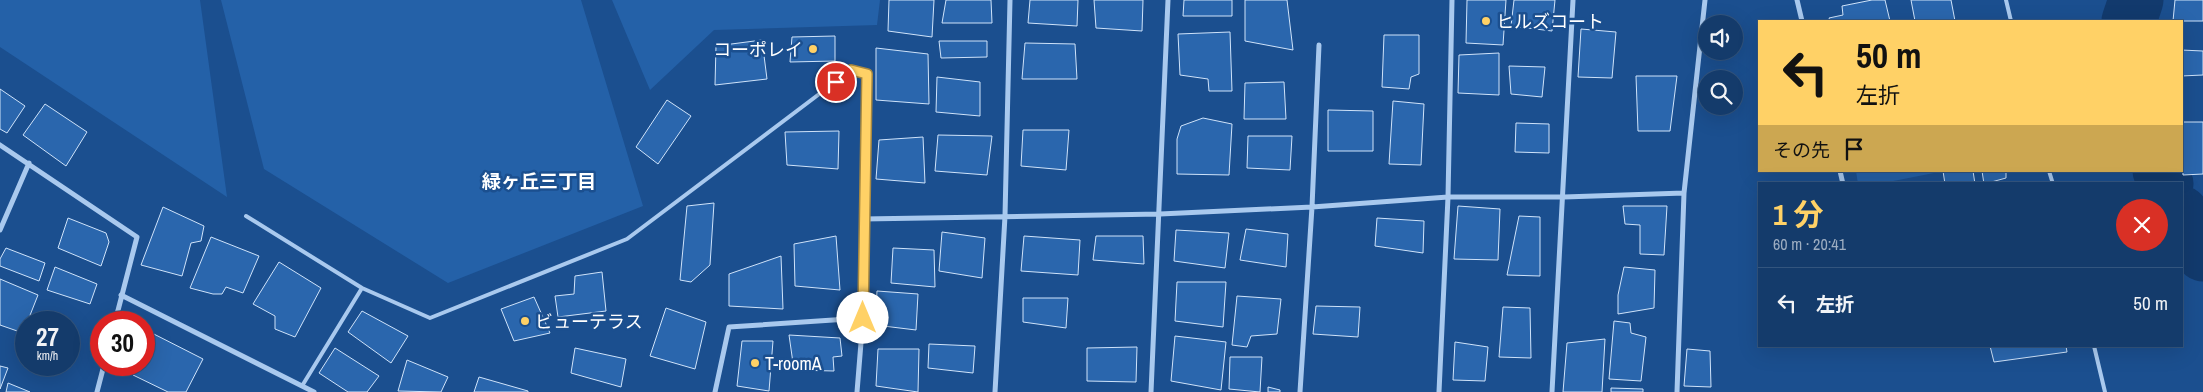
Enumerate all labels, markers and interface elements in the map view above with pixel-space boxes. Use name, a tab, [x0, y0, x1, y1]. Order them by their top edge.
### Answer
place label: ヒルズコート	[1496, 9, 1604, 34]
marker: ヒルズコート	[1480, 15, 1492, 27]
map controls	[1698, 15, 1743, 115]
button: sound	[1698, 15, 1743, 60]
text: 50 m	[1856, 32, 1921, 79]
place label: コーポレイ	[713, 37, 803, 62]
icon: left	[1773, 40, 1838, 105]
marker: コーポレイ	[807, 43, 819, 55]
pin	[815, 61, 857, 103]
icon: arrive	[822, 68, 850, 96]
button: search	[1698, 70, 1743, 115]
text: 左折	[1856, 80, 1900, 110]
icon: arrive	[1840, 135, 1868, 163]
text: その先	[1773, 137, 1830, 163]
district label: 緑ヶ丘三丁目	[482, 168, 596, 194]
text: 1 分	[1773, 194, 1824, 234]
button: close	[2116, 199, 2168, 251]
text: 60 m · 20:41	[1773, 233, 1846, 255]
icon: left	[1773, 289, 1801, 317]
text: 50 m	[2133, 290, 2168, 316]
position arrow	[836, 291, 888, 343]
text: 左折	[1816, 291, 1854, 317]
place label: ビューテラス	[535, 309, 643, 334]
speed limit sign: 30	[90, 311, 155, 376]
marker: ビューテラス	[519, 315, 531, 327]
text: 27	[36, 320, 59, 354]
text: km/h	[37, 348, 58, 364]
place label: T-roomA	[765, 351, 822, 376]
marker: T-roomA	[749, 357, 761, 369]

